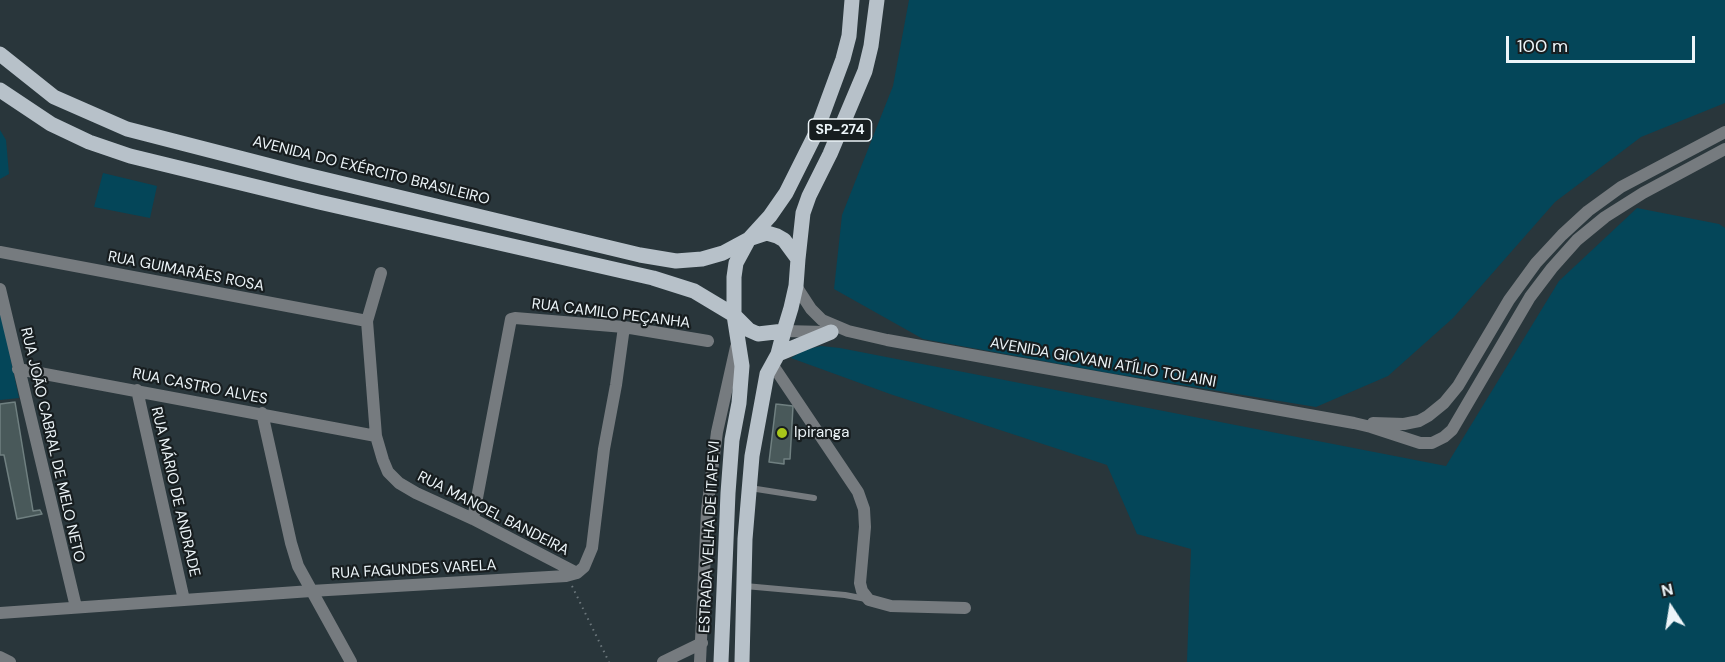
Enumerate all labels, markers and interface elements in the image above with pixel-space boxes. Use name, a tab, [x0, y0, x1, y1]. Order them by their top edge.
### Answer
scale bar	[1509, 24, 1698, 62]
text: 100 m	[1517, 34, 1568, 58]
road number: SP-274	[808, 119, 872, 141]
street label: AVENIDA DO EXÉRCITO BRASILEIRO	[251, 133, 491, 209]
street label: RUA GUIMARÃES ROSA	[106, 248, 266, 296]
street label: RUA CAMILO PEÇANHA	[531, 295, 691, 333]
street label: RUA JOÃO CABRAL DE MELO NETO	[16, 326, 88, 564]
street label: AVENIDA GIOVANI ATÍLIO TOLAINI	[989, 334, 1217, 392]
street label: RUA CASTRO ALVES	[131, 365, 269, 409]
street label: RUA MÁRIO DE ANDRADE	[147, 405, 203, 579]
place label: Ipiranga	[794, 424, 849, 442]
marker: Ipiranga	[775, 426, 789, 440]
street label: ESTRADA VELHA DE ITAPEVI	[696, 440, 724, 634]
street label: RUA MANOEL BANDEIRA	[414, 468, 572, 560]
street label: RUA FAGUNDES VARELA	[331, 557, 497, 583]
north arrow	[1641, 578, 1701, 638]
text: N	[1659, 578, 1675, 601]

